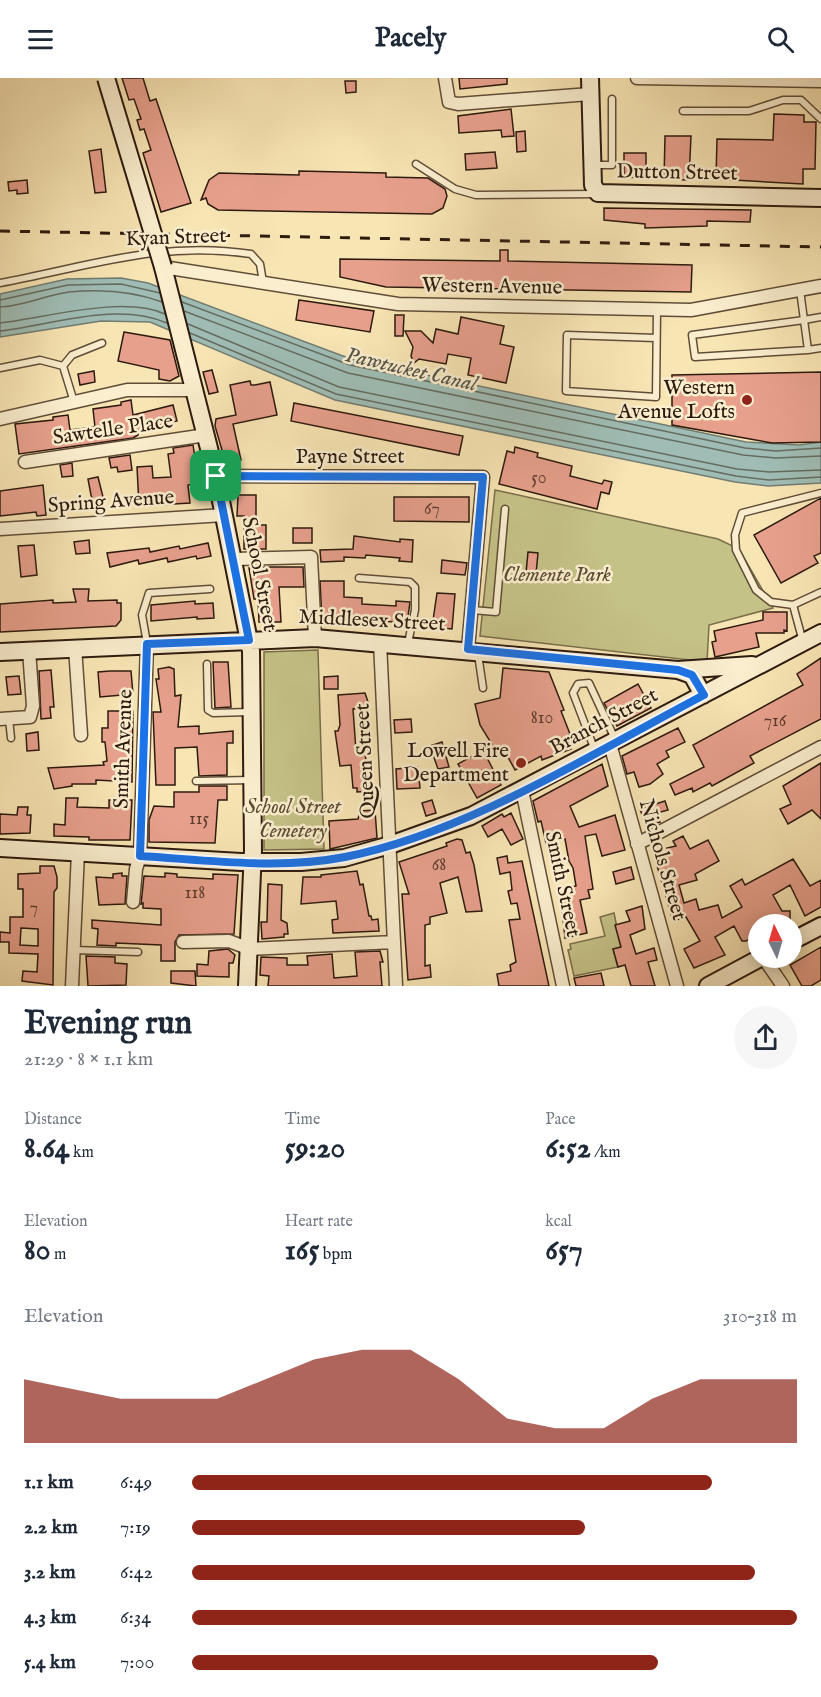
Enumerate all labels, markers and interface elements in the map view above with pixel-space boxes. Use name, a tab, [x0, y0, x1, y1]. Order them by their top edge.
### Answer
text: Pacely	[375, 22, 446, 56]
icon: menu	[24, 23, 57, 56]
icon: search	[764, 23, 797, 56]
street label: Dutton Street	[616, 158, 738, 188]
street label: Kyan Street	[125, 223, 227, 253]
street label: Western Avenue	[422, 272, 563, 302]
water label: Pawtucket Canal	[343, 341, 481, 399]
place label: Western Avenue Lofts	[617, 375, 735, 426]
marker: Western Avenue Lofts	[740, 393, 754, 407]
street label: Sawtelle Place	[51, 408, 175, 452]
street label: Payne Street	[296, 444, 404, 471]
pin	[190, 450, 241, 501]
icon: arrive	[199, 459, 232, 492]
house number: 50	[531, 467, 547, 490]
street label: Spring Avenue	[47, 484, 176, 520]
house number: 67	[424, 498, 440, 521]
street label: School Street	[235, 515, 283, 633]
park label: Clemente Park	[503, 562, 612, 589]
street label: Middlesex Street	[298, 604, 446, 638]
street label: Branch Street	[545, 682, 663, 762]
street label: Smith Avenue	[108, 688, 140, 809]
street label: Queen Street	[350, 703, 382, 819]
house number: 810	[531, 707, 553, 730]
house number: 716	[764, 710, 787, 733]
place label: Lowell Fire Department	[403, 738, 509, 789]
marker: Lowell Fire Department	[514, 756, 528, 770]
park label: School Street Cemetery	[245, 794, 342, 845]
street label: Nichols Street	[632, 796, 692, 924]
house number: 115	[189, 808, 209, 831]
street label: Smith Street	[538, 829, 586, 939]
house number: 68	[432, 854, 446, 877]
house number: 118	[185, 882, 205, 905]
house number: 7	[30, 897, 38, 920]
north arrow	[748, 914, 802, 968]
map controls	[748, 914, 802, 968]
text: Evening run	[24, 1003, 192, 1045]
button: share	[734, 1006, 797, 1069]
text: 21:29 · 8 × 1.1 km	[24, 1047, 153, 1072]
text: Distance	[24, 1110, 82, 1130]
text: Time	[285, 1110, 320, 1130]
text: Pace	[545, 1110, 576, 1130]
text: 8.64	[24, 1130, 70, 1168]
text: 59:20	[285, 1130, 345, 1168]
text: 6:52	[545, 1130, 591, 1168]
text: km	[70, 1143, 94, 1163]
text: /km	[591, 1143, 621, 1163]
text: Elevation	[24, 1212, 87, 1232]
text: Heart rate	[285, 1212, 353, 1232]
text: kcal	[545, 1212, 572, 1232]
text: 80	[24, 1232, 51, 1270]
text: 165	[285, 1232, 319, 1270]
text: 657	[545, 1232, 583, 1270]
text: m	[51, 1245, 66, 1265]
text: bpm	[319, 1245, 352, 1265]
text: Elevation	[24, 1304, 103, 1329]
text: 310–318 m	[723, 1304, 797, 1329]
text: 1.1 km	[24, 1470, 74, 1495]
text: 6:49	[120, 1470, 152, 1495]
text: 2.2 km	[24, 1515, 78, 1540]
text: 7:19	[120, 1515, 151, 1540]
text: 3.2 km	[24, 1560, 76, 1585]
text: 6:42	[120, 1560, 153, 1585]
text: 4.3 km	[24, 1605, 77, 1630]
text: 6:34	[120, 1605, 151, 1630]
text: 5.4 km	[24, 1650, 76, 1675]
text: 7:00	[120, 1650, 154, 1675]

